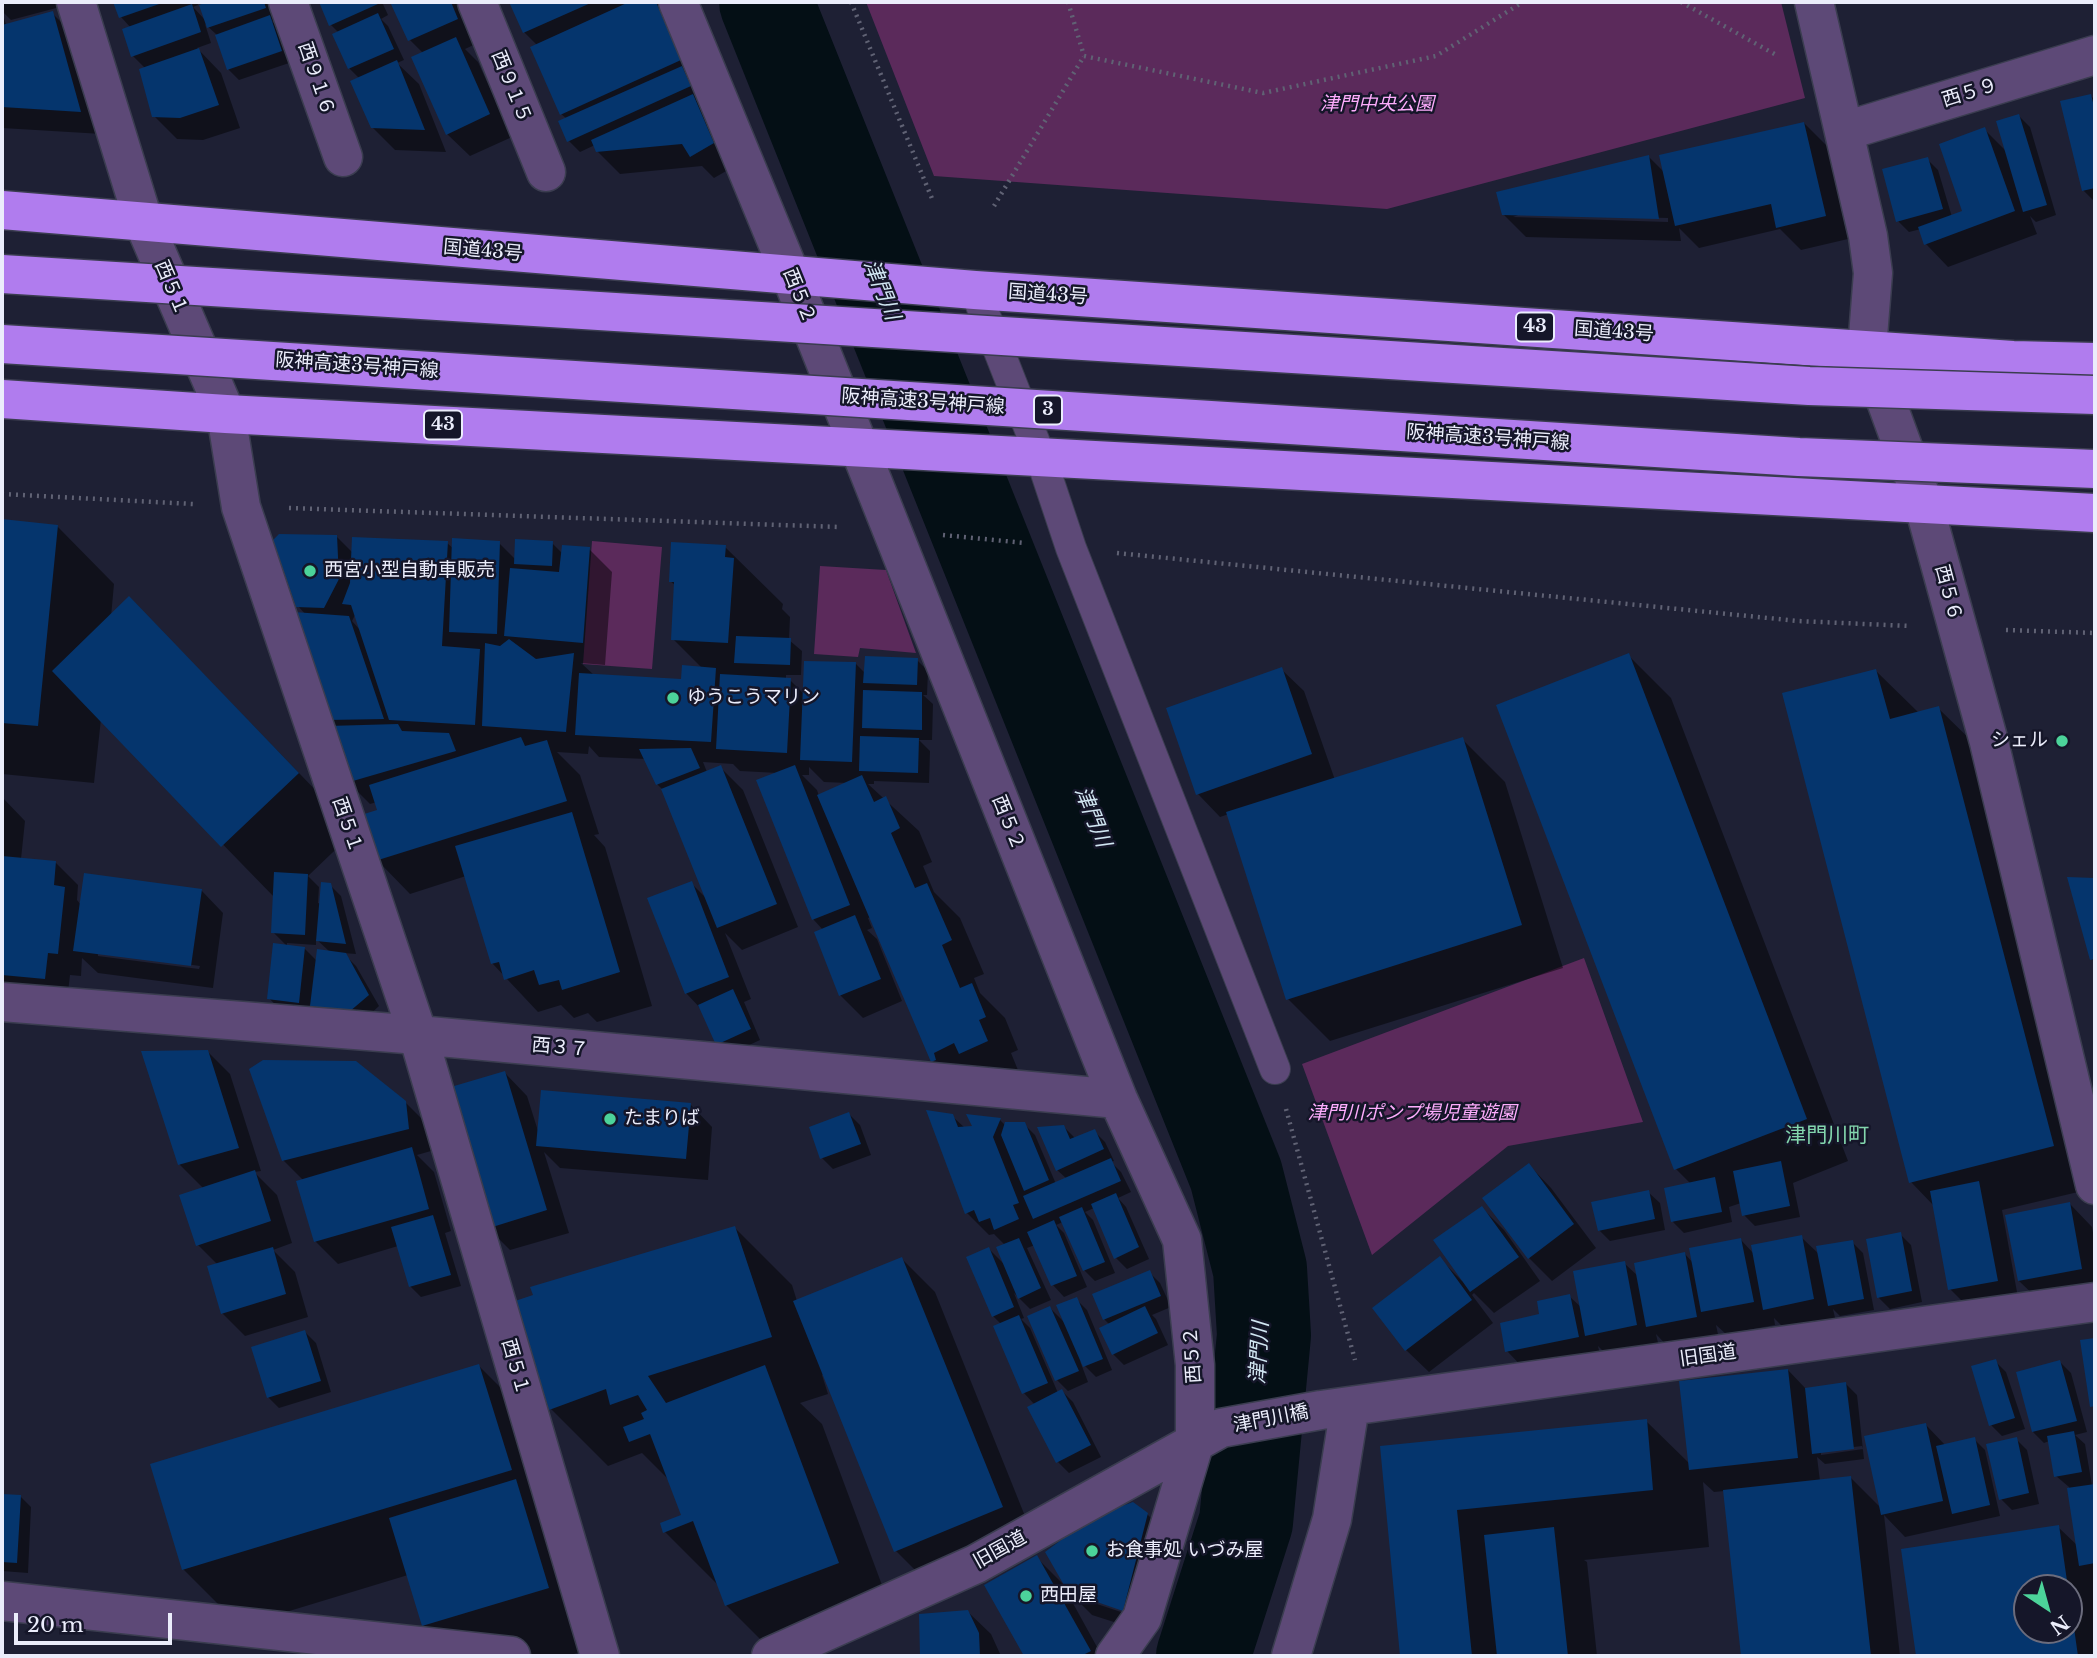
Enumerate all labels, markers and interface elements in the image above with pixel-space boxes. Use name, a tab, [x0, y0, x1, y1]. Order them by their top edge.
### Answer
street label: 西９１６	[293, 39, 339, 119]
street label: 西９１５	[486, 47, 536, 127]
street label: 西５９	[1939, 74, 2001, 112]
park label: 津門中央公園	[1320, 94, 1434, 116]
street label: 国道43号	[442, 236, 524, 266]
water label: 津門川	[858, 256, 904, 324]
street label: 西５１	[149, 257, 193, 319]
street label: 西５２	[778, 265, 820, 327]
street label: 国道43号	[1007, 281, 1089, 309]
road number: 43	[1516, 312, 1554, 342]
street label: 国道43号	[1573, 318, 1655, 346]
street label: 阪神高速3号神戸線	[275, 349, 439, 383]
street label: 阪神高速3号神戸線	[841, 385, 1005, 419]
road number: 3	[1034, 396, 1062, 424]
road number: 43	[424, 410, 462, 440]
street label: 阪神高速3号神戸線	[1406, 421, 1570, 455]
place label: 西宮小型自動車販売	[324, 560, 495, 582]
marker: 西宮小型自動車販売	[302, 563, 318, 579]
street label: 西５６	[1930, 563, 1966, 623]
place label: ゆうこうマリン	[687, 687, 820, 709]
marker: ゆうこうマリン	[665, 690, 681, 706]
place label: シェル	[1991, 730, 2048, 752]
marker: シェル	[2054, 733, 2070, 749]
water label: 津門川	[1069, 783, 1115, 851]
street label: 西５２	[987, 792, 1029, 854]
street label: 西５１	[327, 794, 367, 856]
street label: 西３７	[531, 1034, 589, 1062]
park label: 津門川ポンプ場児童遊園	[1308, 1103, 1516, 1125]
place label: たまりば	[624, 1108, 700, 1130]
marker: たまりば	[602, 1111, 618, 1127]
district label: 津門川町	[1785, 1123, 1869, 1149]
water label: 津門川	[1246, 1321, 1274, 1385]
street label: 西５２	[1180, 1326, 1206, 1384]
street label: 西５１	[496, 1336, 534, 1398]
street label: 旧国道	[1678, 1341, 1738, 1371]
street label: 津門川橋	[1232, 1401, 1310, 1437]
street label: 旧国道	[970, 1526, 1030, 1574]
place label: お食事処 いづみ屋	[1106, 1540, 1263, 1562]
marker: お食事処 いづみ屋	[1084, 1543, 1100, 1559]
north arrow	[2013, 1574, 2083, 1644]
place label: 西田屋	[1040, 1585, 1097, 1607]
marker: 西田屋	[1018, 1588, 1034, 1604]
scale bar	[18, 1598, 175, 1642]
text: N	[2045, 1610, 2073, 1639]
text: 20 m	[27, 1612, 84, 1638]

